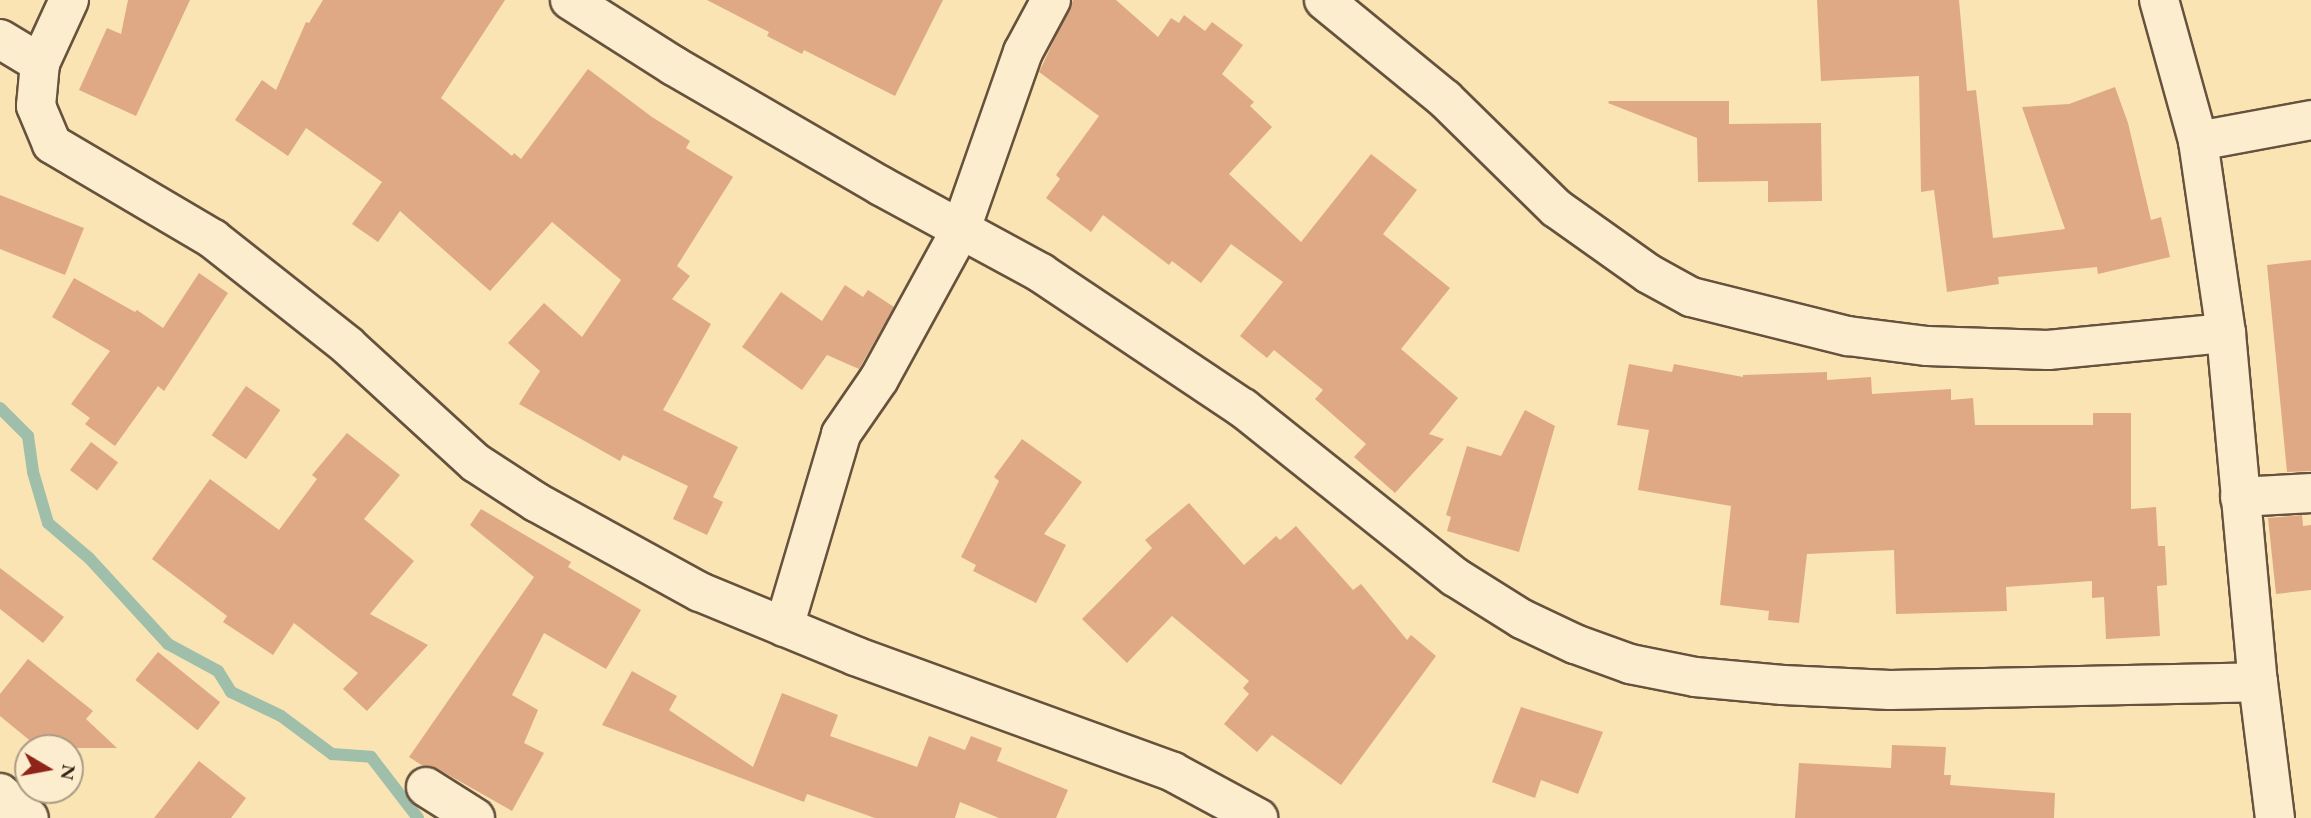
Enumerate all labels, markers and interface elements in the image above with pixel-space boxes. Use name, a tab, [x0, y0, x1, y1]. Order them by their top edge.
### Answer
north arrow	[14, 734, 84, 804]
text: N	[55, 763, 82, 782]

